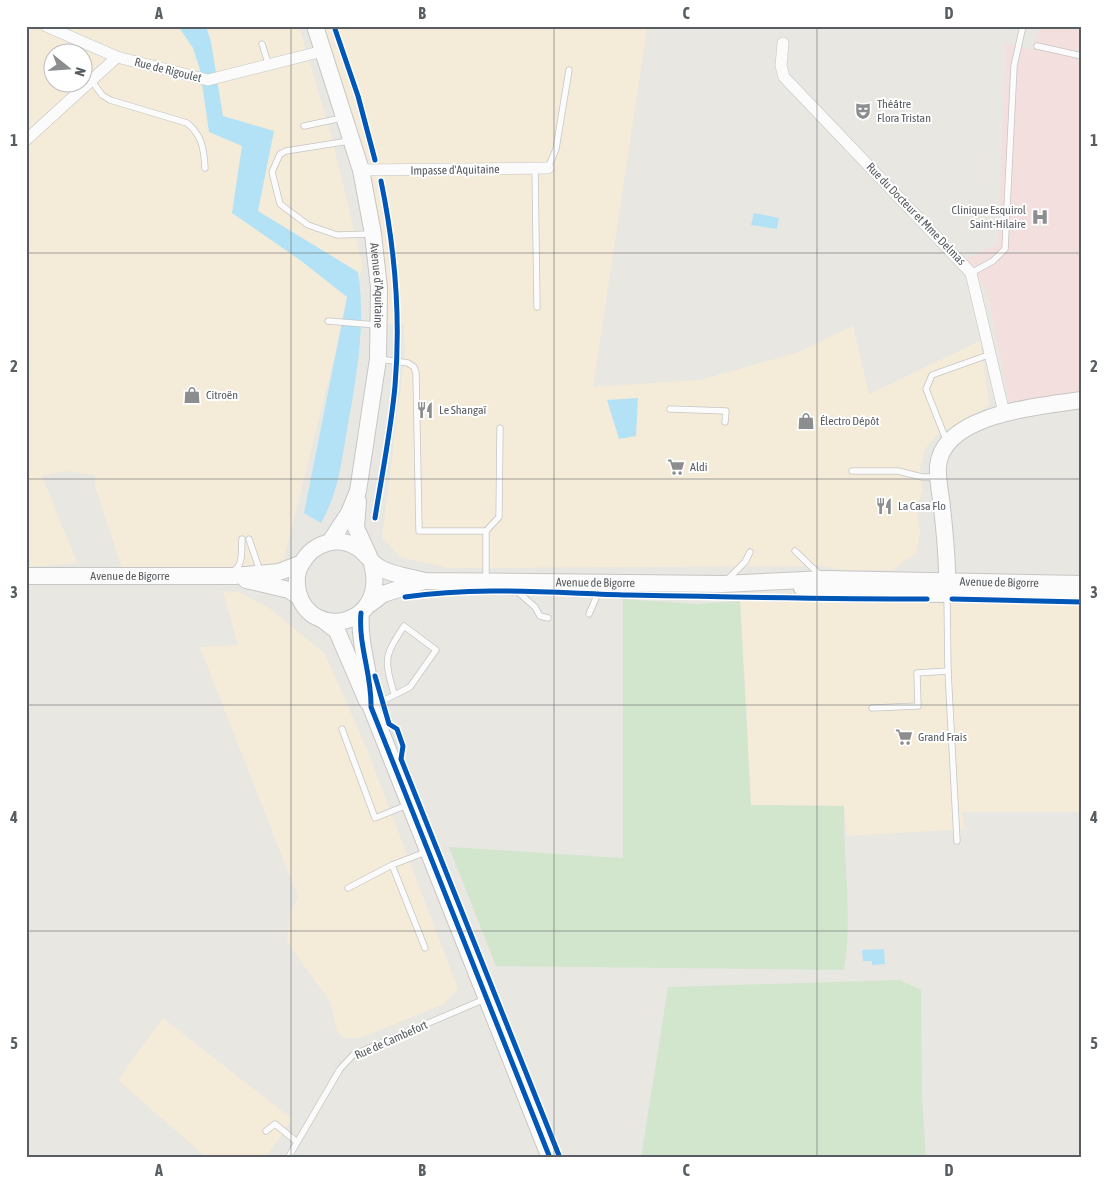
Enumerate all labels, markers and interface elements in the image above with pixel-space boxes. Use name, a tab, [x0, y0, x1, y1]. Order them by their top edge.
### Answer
text: A	[154, 4, 163, 22]
text: B	[418, 4, 426, 22]
text: C	[682, 4, 690, 22]
text: D	[945, 4, 954, 22]
north arrow	[42, 42, 92, 92]
street label: Rue de Rigoulet	[133, 55, 204, 85]
text: N	[72, 66, 89, 78]
place label: Théâtre Flora Tristan	[877, 97, 931, 125]
theatre icon: Théâtre Flora Tristan	[853, 101, 873, 121]
text: 1	[10, 131, 18, 149]
text: 1	[1090, 131, 1098, 149]
street label: Rue du Docteur et Mme Delmas	[863, 160, 969, 268]
street label: Impasse d'Aquitaine	[410, 162, 500, 178]
place label: Clinique Esquirol Saint-Hilaire	[952, 203, 1027, 231]
hospital icon: Clinique Esquirol Saint-Hilaire	[1030, 207, 1050, 227]
street label: Avenue d'Aquitaine	[367, 242, 386, 328]
text: 2	[10, 357, 18, 375]
text: 2	[1090, 357, 1098, 375]
shop icon: Citroën	[182, 385, 202, 405]
place label: Citroën	[206, 388, 238, 402]
restaurant icon: Le Shangaï	[415, 400, 435, 420]
place label: Le Shangaï	[439, 403, 486, 417]
shop icon: Électro Dépôt	[796, 411, 816, 431]
place label: Électro Dépôt	[820, 414, 880, 428]
supermarket icon: Aldi	[666, 457, 686, 477]
place label: Aldi	[690, 460, 707, 474]
restaurant icon: La Casa Flo	[874, 496, 894, 516]
place label: La Casa Flo	[898, 499, 946, 513]
street label: Avenue de Bigorre	[90, 569, 170, 583]
street label: Avenue de Bigorre	[556, 575, 635, 590]
street label: Avenue de Bigorre	[959, 575, 1039, 590]
text: 3	[10, 583, 18, 601]
text: 3	[1090, 583, 1098, 601]
supermarket icon: Grand Frais	[894, 727, 914, 747]
place label: Grand Frais	[918, 730, 967, 744]
text: 4	[9, 808, 18, 826]
text: 4	[1089, 808, 1098, 826]
street label: Rue de Cambefort	[352, 1017, 430, 1062]
text: 5	[10, 1034, 18, 1052]
text: 5	[1090, 1034, 1098, 1052]
text: A	[154, 1161, 163, 1179]
text: B	[418, 1161, 426, 1179]
text: C	[682, 1161, 690, 1179]
text: D	[945, 1161, 954, 1179]

